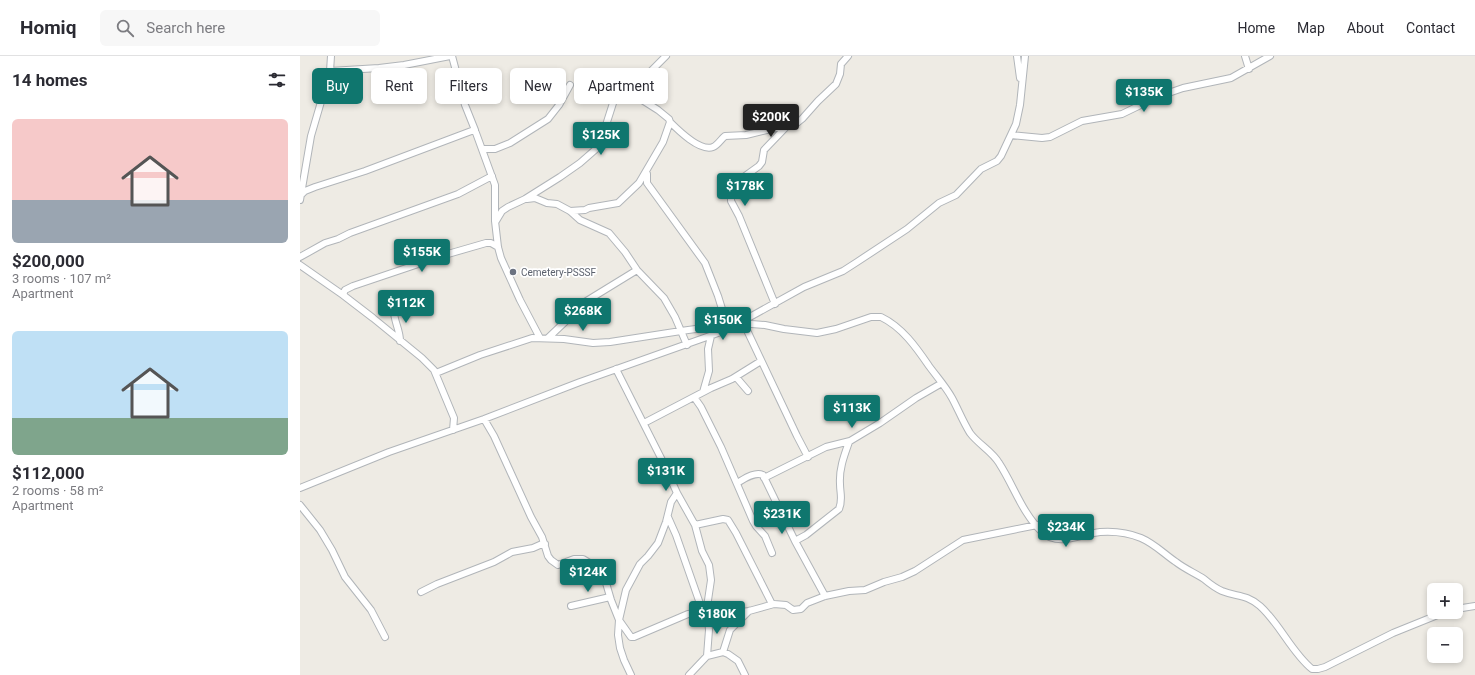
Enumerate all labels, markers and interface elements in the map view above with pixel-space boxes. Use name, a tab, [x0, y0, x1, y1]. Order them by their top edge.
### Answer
search box	[100, 10, 380, 46]
text: Homiq	[20, 16, 76, 39]
icon: search	[114, 17, 136, 39]
text: Search here	[146, 19, 225, 37]
text: Home	[1237, 20, 1275, 36]
text: Map	[1297, 20, 1325, 36]
text: About	[1347, 20, 1384, 36]
text: Contact	[1406, 20, 1455, 36]
chip: Buy	[312, 68, 363, 104]
chip: Rent	[371, 68, 427, 104]
chip: Filters	[435, 68, 502, 104]
chip: New	[510, 68, 566, 104]
chip: Apartment	[574, 68, 668, 104]
icon: filters	[266, 69, 288, 91]
text: 14 homes	[12, 70, 88, 90]
pin: $135K	[1116, 79, 1172, 113]
text: $135K	[1125, 84, 1163, 99]
pin: $200K	[743, 104, 799, 138]
text: $200K	[752, 109, 790, 124]
pin: $125K	[573, 122, 629, 156]
text: $125K	[582, 127, 620, 142]
icon: home	[114, 145, 186, 217]
pin: $178K	[717, 173, 773, 207]
text: $178K	[726, 178, 764, 193]
pin: $155K	[394, 239, 450, 273]
text: $155K	[403, 244, 441, 259]
text: $200,000	[12, 251, 84, 271]
marker: Cemetery-PSSSF	[508, 267, 518, 277]
place label: Cemetery-PSSSF	[521, 267, 597, 278]
text: 3 rooms · 107 m²	[12, 271, 111, 286]
text: Apartment	[12, 286, 74, 301]
pin: $112K	[378, 290, 434, 324]
text: $112K	[387, 295, 425, 310]
pin: $268K	[555, 298, 611, 332]
text: $268K	[564, 303, 602, 318]
pin: $150K	[695, 307, 751, 341]
text: $150K	[704, 312, 742, 327]
icon: home	[114, 357, 186, 429]
pin: $113K	[824, 395, 880, 429]
text: $113K	[833, 400, 871, 415]
pin: $131K	[638, 458, 694, 492]
text: $112,000	[12, 463, 84, 483]
text: $131K	[647, 463, 685, 478]
text: 2 rooms · 58 m²	[12, 483, 104, 498]
text: Apartment	[12, 498, 74, 513]
pin: $231K	[754, 501, 810, 535]
text: $231K	[763, 506, 801, 521]
pin: $234K	[1038, 514, 1094, 548]
text: $234K	[1047, 519, 1085, 534]
pin: $124K	[560, 559, 616, 593]
text: $124K	[569, 564, 607, 579]
map controls	[1427, 583, 1463, 663]
button: +	[1427, 583, 1463, 619]
pin: $180K	[689, 601, 745, 635]
text: $180K	[698, 606, 736, 621]
button: −	[1427, 627, 1463, 663]

